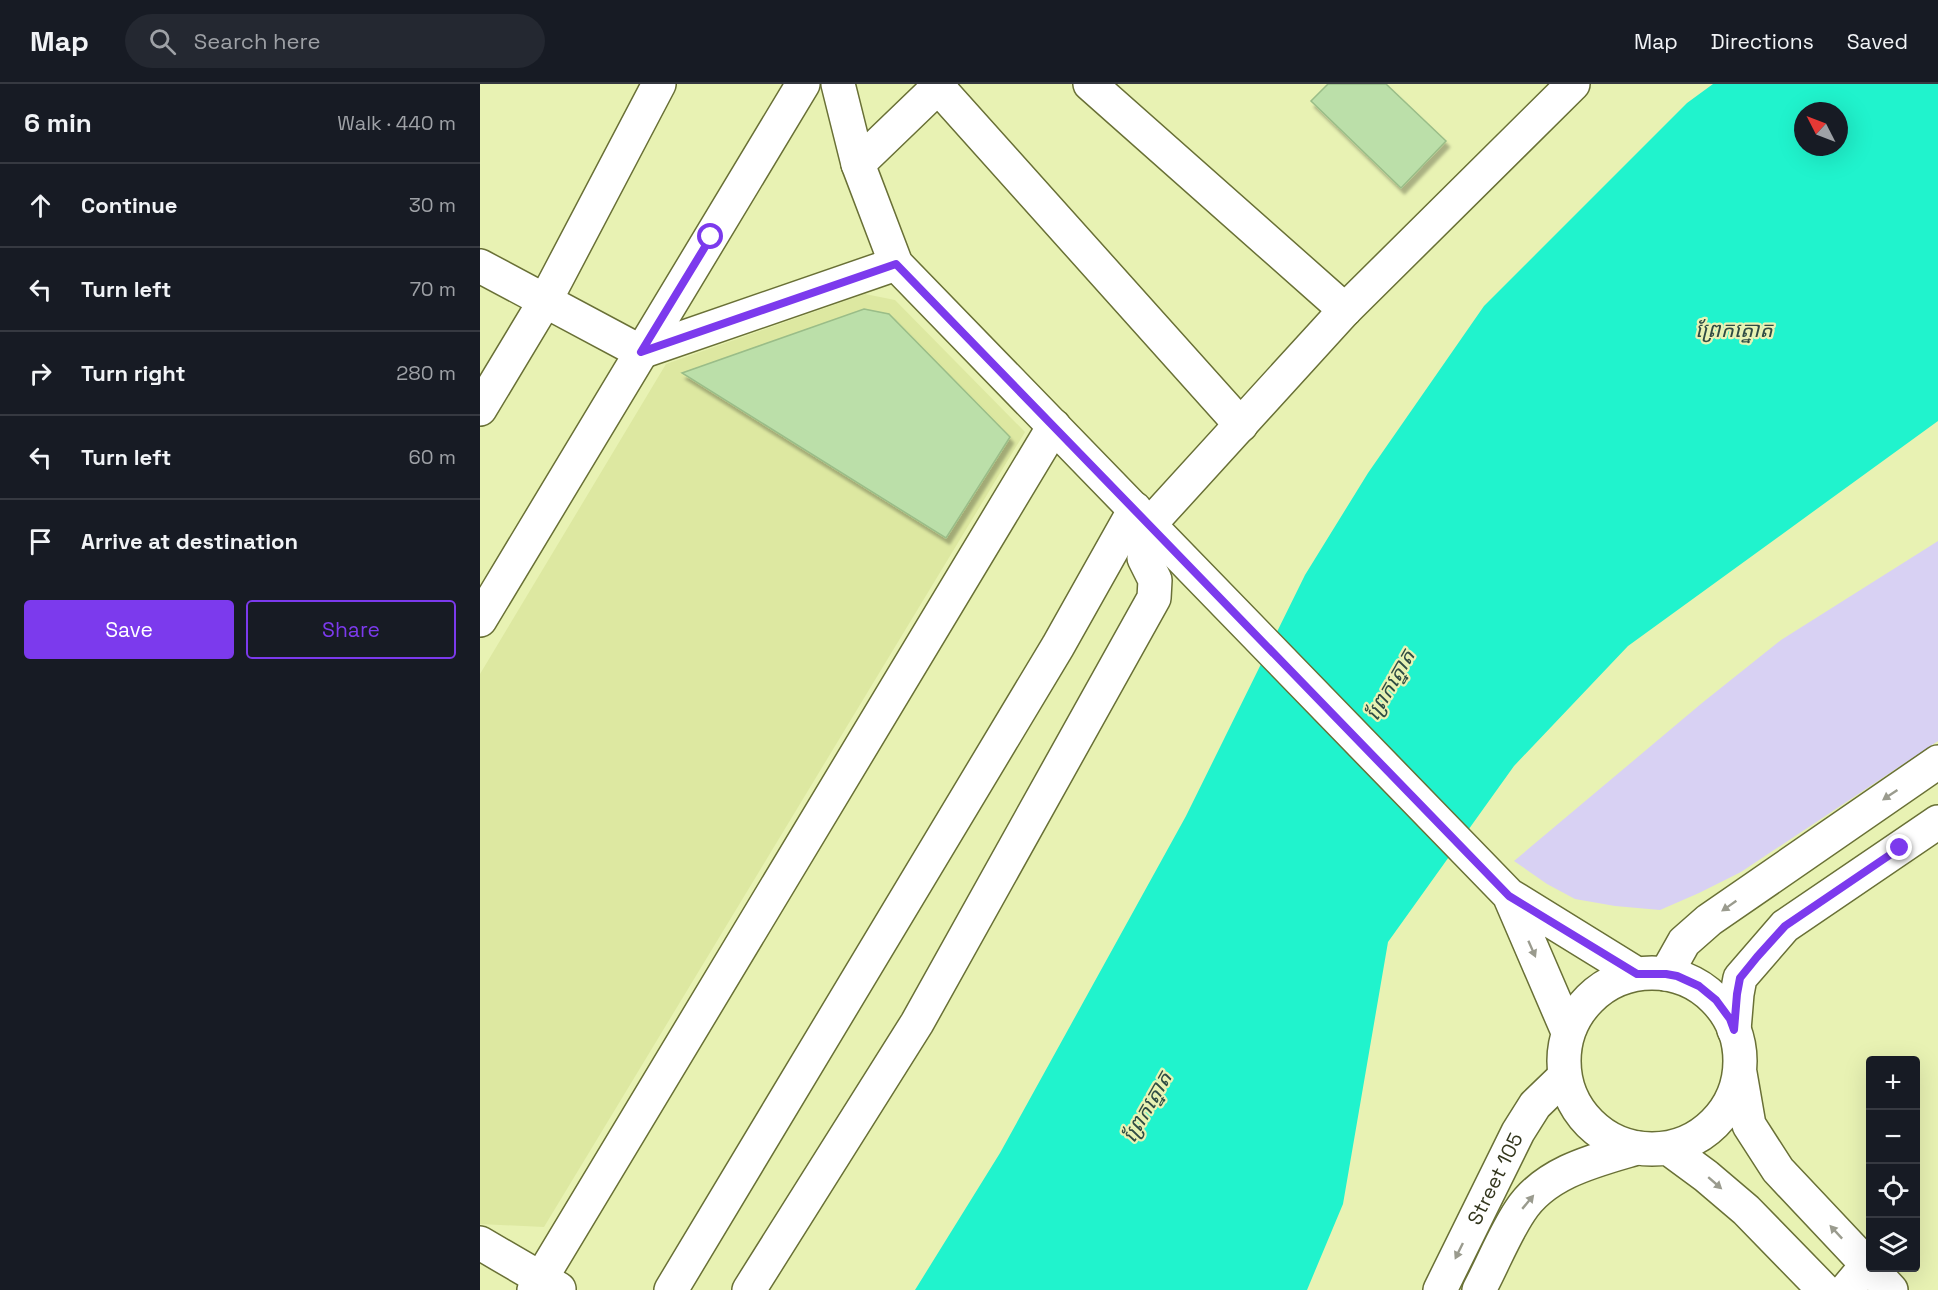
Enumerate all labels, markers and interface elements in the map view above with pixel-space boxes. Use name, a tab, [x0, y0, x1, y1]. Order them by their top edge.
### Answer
search box	[125, 14, 545, 68]
text: Map	[30, 23, 89, 59]
icon: search	[146, 25, 179, 58]
text: Search here	[194, 27, 321, 55]
text: Map	[1634, 28, 1678, 55]
text: Directions	[1711, 28, 1814, 55]
text: Saved	[1847, 28, 1908, 55]
north arrow	[1794, 102, 1848, 156]
text: 6 min	[24, 106, 92, 140]
text: Walk · 440 m	[337, 110, 456, 136]
icon: ahead	[24, 189, 57, 222]
text: Continue	[81, 191, 177, 219]
text: 30 m	[409, 192, 456, 218]
route start	[697, 223, 723, 249]
icon: left	[24, 273, 57, 306]
text: Turn left	[81, 275, 171, 303]
text: 70 m	[410, 276, 456, 302]
water label: ព្រែកត្នោត	[1695, 316, 1774, 344]
icon: right	[24, 357, 57, 390]
text: Turn right	[81, 359, 186, 387]
text: 280 m	[396, 360, 456, 386]
icon: left	[24, 441, 57, 474]
text: Turn left	[81, 443, 171, 471]
text: 60 m	[409, 444, 456, 470]
icon: arrive	[24, 525, 57, 558]
text: Arrive at destination	[81, 527, 298, 555]
button: Save	[24, 600, 234, 659]
button: Share	[246, 600, 456, 659]
water label: ព្រែកត្នោត	[1358, 643, 1422, 725]
one-way arrow	[1882, 789, 1898, 801]
route end	[1886, 834, 1912, 860]
one-way arrow	[1722, 900, 1738, 912]
one-way arrow	[1528, 940, 1537, 958]
map controls	[1866, 1056, 1920, 1272]
button: +	[1866, 1056, 1920, 1110]
water label: ព្រែកត្នោត	[1115, 1065, 1179, 1147]
button: −	[1866, 1110, 1920, 1164]
street label: Street 105	[1461, 1128, 1529, 1229]
button: locate	[1866, 1164, 1920, 1218]
one-way arrow	[1707, 1176, 1722, 1189]
one-way arrow	[1521, 1194, 1534, 1210]
button: layers	[1866, 1218, 1920, 1272]
one-way arrow	[1830, 1226, 1844, 1240]
one-way arrow	[1455, 1243, 1464, 1260]

